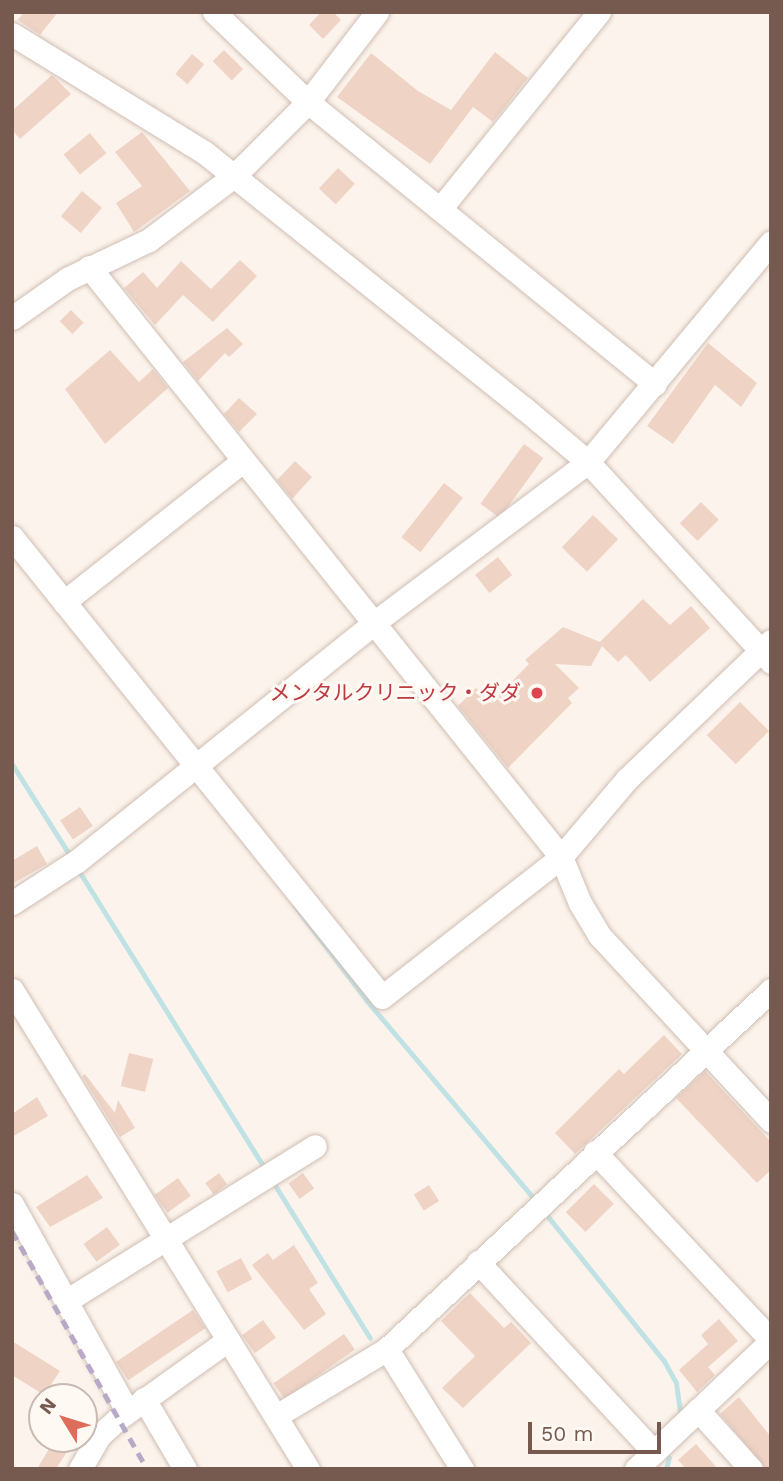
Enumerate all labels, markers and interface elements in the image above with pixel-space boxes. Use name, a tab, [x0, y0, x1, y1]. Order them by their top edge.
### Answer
place label: メンタルクリニック・ダダ	[269, 680, 521, 706]
marker: メンタルクリニック・ダダ	[527, 683, 547, 703]
north arrow	[28, 1383, 98, 1453]
text: N	[34, 1393, 61, 1419]
scale bar	[531, 1408, 664, 1452]
text: 50 m	[541, 1421, 593, 1446]

